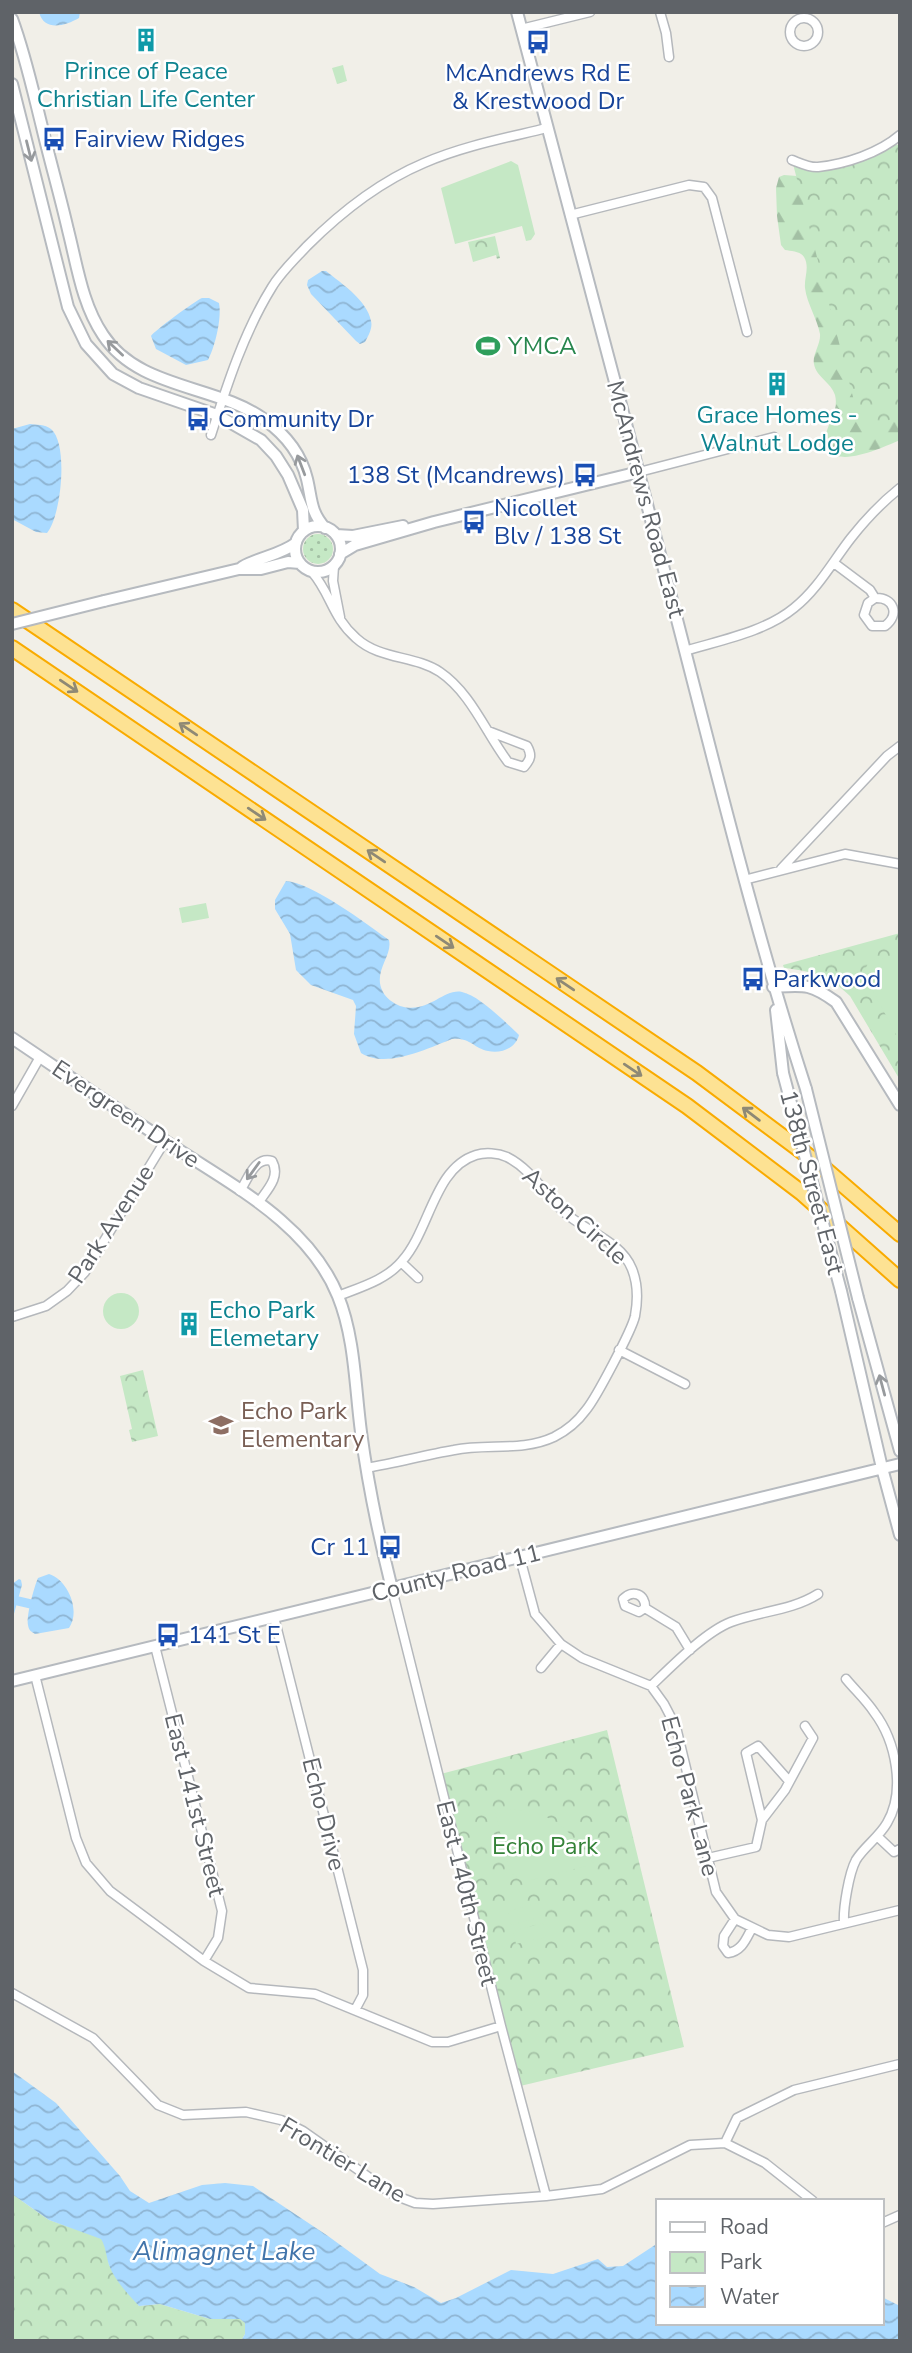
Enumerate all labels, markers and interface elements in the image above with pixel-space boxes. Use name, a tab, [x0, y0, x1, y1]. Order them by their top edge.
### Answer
building icon: Prince of Peace Christian Life Center	[132, 26, 160, 54]
bus stop icon: McAndrews Rd E & Krestwood Dr	[524, 28, 552, 56]
place label: Prince of Peace Christian Life Center	[37, 55, 256, 115]
place label: McAndrews Rd E & Krestwood Dr	[445, 57, 631, 117]
place label: Fairview Ridges	[74, 123, 245, 155]
bus stop icon: Fairview Ridges	[40, 125, 68, 153]
one-way arrow	[23, 139, 36, 161]
place label: YMCA	[507, 330, 577, 362]
sports icon: YMCA	[474, 332, 502, 360]
one-way arrow	[106, 340, 124, 356]
building icon: Grace Homes - Walnut Lodge	[763, 370, 791, 398]
street label: McAndrews Road East	[599, 377, 693, 621]
place label: Grace Homes - Walnut Lodge	[696, 399, 858, 459]
place label: Community Dr	[218, 403, 374, 435]
bus stop icon: Community Dr	[184, 405, 212, 433]
one-way arrow	[294, 455, 307, 477]
place label: 138 St (Mcandrews)	[347, 459, 565, 491]
bus stop icon: 138 St (Mcandrews)	[571, 461, 599, 489]
place label: Nicollet Blv / 138 St	[494, 492, 622, 552]
bus stop icon: Nicollet Blv / 138 St	[460, 508, 488, 536]
one-way arrow	[59, 679, 78, 693]
one-way arrow	[179, 722, 198, 736]
one-way arrow	[247, 807, 266, 821]
one-way arrow	[367, 849, 386, 864]
one-way arrow	[435, 935, 454, 949]
place label: Parkwood	[773, 963, 881, 995]
bus stop icon: Parkwood	[739, 965, 767, 993]
one-way arrow	[556, 977, 575, 991]
street label: Evergreen Drive	[46, 1053, 206, 1175]
one-way arrow	[623, 1063, 642, 1077]
street label: 138th Street East	[772, 1086, 852, 1278]
one-way arrow	[742, 1107, 761, 1122]
street label: Park Avenue	[61, 1158, 161, 1290]
street label: Aston Circle	[516, 1160, 634, 1272]
one-way arrow	[246, 1162, 261, 1181]
place label: Echo Park Elemetary	[209, 1294, 319, 1354]
building icon: Echo Park Elemetary	[175, 1310, 203, 1338]
one-way arrow	[875, 1374, 888, 1397]
place label: Echo Park Elementary	[241, 1395, 365, 1455]
school or university icon: Echo Park Elementary	[207, 1411, 235, 1439]
place label: Cr 11	[310, 1531, 370, 1563]
bus stop icon: Cr 11	[376, 1533, 404, 1561]
street label: County Road 11	[368, 1536, 544, 1610]
place label: 141 St E	[188, 1619, 281, 1651]
bus stop icon: 141 St E	[154, 1621, 182, 1649]
street label: East 141st Street	[157, 1710, 233, 1900]
street label: Echo Park Lane	[653, 1712, 727, 1880]
street label: Echo Drive	[295, 1754, 353, 1874]
street label: East 140th Street	[429, 1797, 506, 1989]
park label: Echo Park	[492, 1830, 599, 1862]
street label: Frontier Lane	[274, 2110, 412, 2210]
legend	[656, 2199, 884, 2325]
text: Road	[720, 2213, 769, 2241]
water label: Alimagnet Lake	[132, 2234, 316, 2269]
text: Park	[720, 2248, 762, 2276]
text: Water	[720, 2283, 779, 2311]

